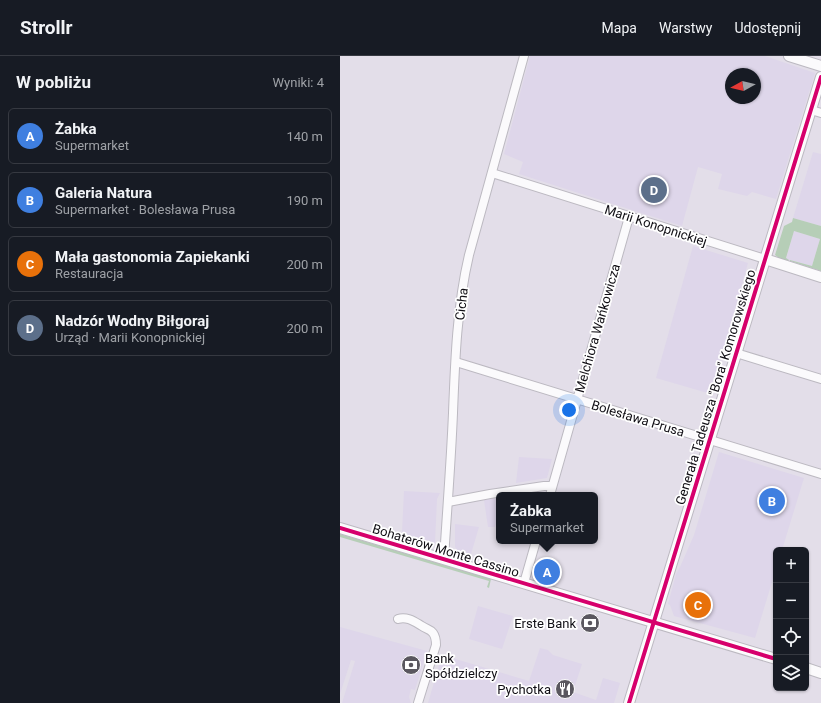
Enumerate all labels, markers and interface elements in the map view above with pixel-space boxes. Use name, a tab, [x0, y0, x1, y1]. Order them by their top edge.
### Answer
text: Strollr	[20, 16, 73, 39]
text: Mapa	[602, 20, 637, 36]
text: Warstwy	[659, 20, 712, 36]
text: Udostępnij	[734, 20, 801, 36]
north arrow	[725, 68, 761, 104]
text: W pobliżu	[16, 72, 91, 92]
text: Wyniki: 4	[273, 75, 324, 90]
text: Żabka	[55, 120, 97, 138]
text: A	[26, 129, 34, 144]
text: 140 m	[286, 129, 323, 144]
text: Supermarket	[55, 138, 129, 153]
pin: D	[641, 175, 667, 205]
text: Galeria Natura	[55, 184, 152, 202]
text: B	[26, 193, 34, 208]
text: 190 m	[286, 193, 323, 208]
text: Supermarket · Bolesława Prusa	[55, 202, 235, 217]
street label: Marii Konopnickiej	[603, 202, 709, 249]
text: Mała gastonomia Zapiekanki	[55, 248, 250, 266]
text: C	[26, 257, 34, 272]
text: 200 m	[286, 257, 323, 272]
street label: Melchiora Wańkowicza	[572, 262, 623, 394]
text: Restauracja	[55, 266, 123, 281]
street label: Generała Tadeusza "Bora" Komorowskiego	[672, 268, 758, 507]
street label: Cicha	[452, 287, 471, 321]
text: Nadzór Wodny Biłgoraj	[55, 312, 209, 330]
text: D	[26, 321, 34, 336]
text: 200 m	[286, 321, 323, 336]
text: Urząd · Marii Konopnickiej	[55, 330, 205, 345]
street label: Bolesława Prusa	[590, 397, 686, 440]
your location	[559, 400, 579, 420]
pin: B	[759, 486, 785, 516]
popup	[496, 492, 598, 544]
text: Żabka	[510, 502, 552, 520]
text: Supermarket	[510, 520, 584, 535]
street label: Bohaterów Monte Cassino	[371, 521, 521, 580]
map controls	[773, 547, 809, 691]
button: +	[773, 547, 809, 583]
pin: A	[534, 557, 560, 587]
button: −	[773, 583, 809, 619]
pin: C	[685, 590, 711, 620]
bank icon: Erste Bank	[579, 612, 601, 634]
place label: Erste Bank	[514, 616, 576, 631]
button: locate	[773, 619, 809, 655]
place label: Bank Spółdzielczy	[425, 651, 497, 681]
bank icon: Bank Spółdzielczy	[400, 654, 422, 676]
button: layers	[773, 655, 809, 691]
restaurant icon: Pychotka	[554, 678, 576, 700]
place label: Pychotka	[497, 682, 551, 697]

